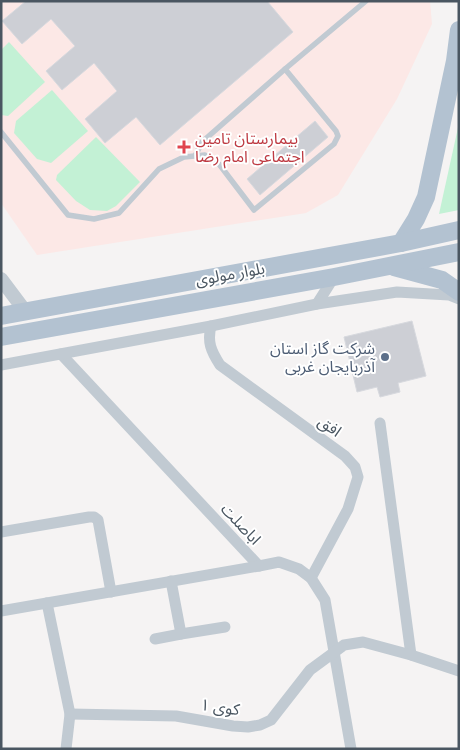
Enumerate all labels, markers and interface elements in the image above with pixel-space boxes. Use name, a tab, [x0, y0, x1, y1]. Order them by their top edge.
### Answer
place label: بیمارستان تامین اجتماعی امام رضا	[195, 129, 305, 169]
marker: بیمارستان تامین اجتماعی امام رضا	[177, 140, 191, 154]
street label: بلوار مولوی	[194, 259, 266, 289]
place label: شرکت گاز استان آذربایجان غربی	[270, 339, 376, 376]
marker: شرکت گاز استان آذربایجان غربی	[379, 351, 391, 363]
street label: افق	[314, 411, 345, 442]
street label: اباصلت	[217, 499, 265, 549]
street label: کوی ۱	[199, 695, 241, 719]

